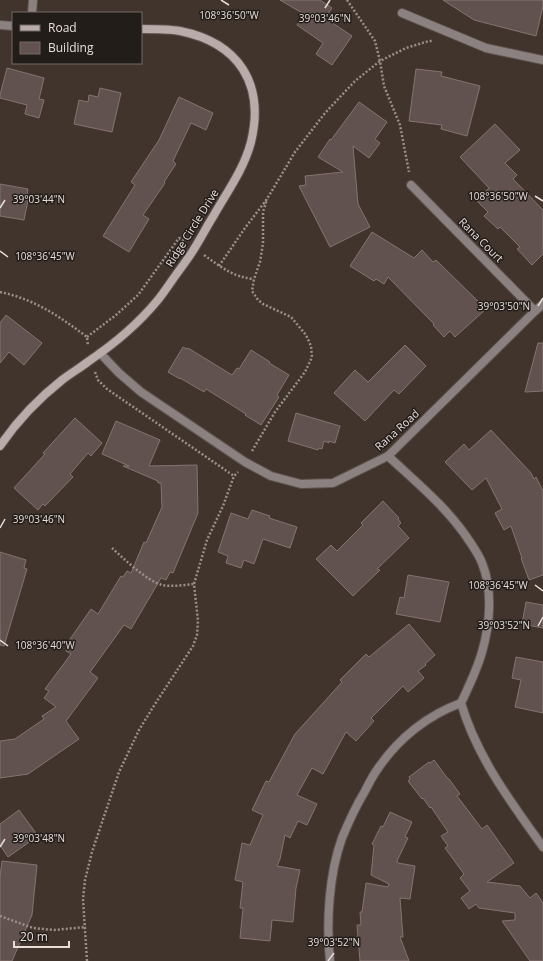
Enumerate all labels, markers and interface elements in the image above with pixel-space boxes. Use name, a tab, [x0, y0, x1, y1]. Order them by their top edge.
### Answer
text: 108°36'50"W	[199, 8, 260, 22]
text: 39°03'46"N	[299, 11, 351, 25]
legend	[12, 12, 142, 64]
text: Road	[48, 19, 77, 36]
text: Building	[48, 39, 94, 56]
street label: Ridge Circle Drive	[161, 186, 222, 270]
text: 108°36'50"W	[468, 189, 529, 203]
text: 39°03'44"N	[13, 192, 65, 206]
street label: Rana Court	[456, 214, 507, 265]
text: 108°36'45"W	[15, 249, 76, 263]
text: 39°03'50"N	[478, 299, 530, 313]
street label: Rana Road	[371, 406, 422, 454]
text: 39°03'46"N	[13, 512, 65, 526]
text: 108°36'45"W	[468, 578, 529, 592]
text: 39°03'52"N	[478, 618, 530, 632]
text: 108°36'40"W	[15, 638, 76, 652]
text: 39°03'48"N	[13, 831, 65, 845]
scale bar	[14, 923, 69, 949]
text: 20 m	[20, 928, 48, 945]
text: 39°03'52"N	[308, 935, 360, 949]

